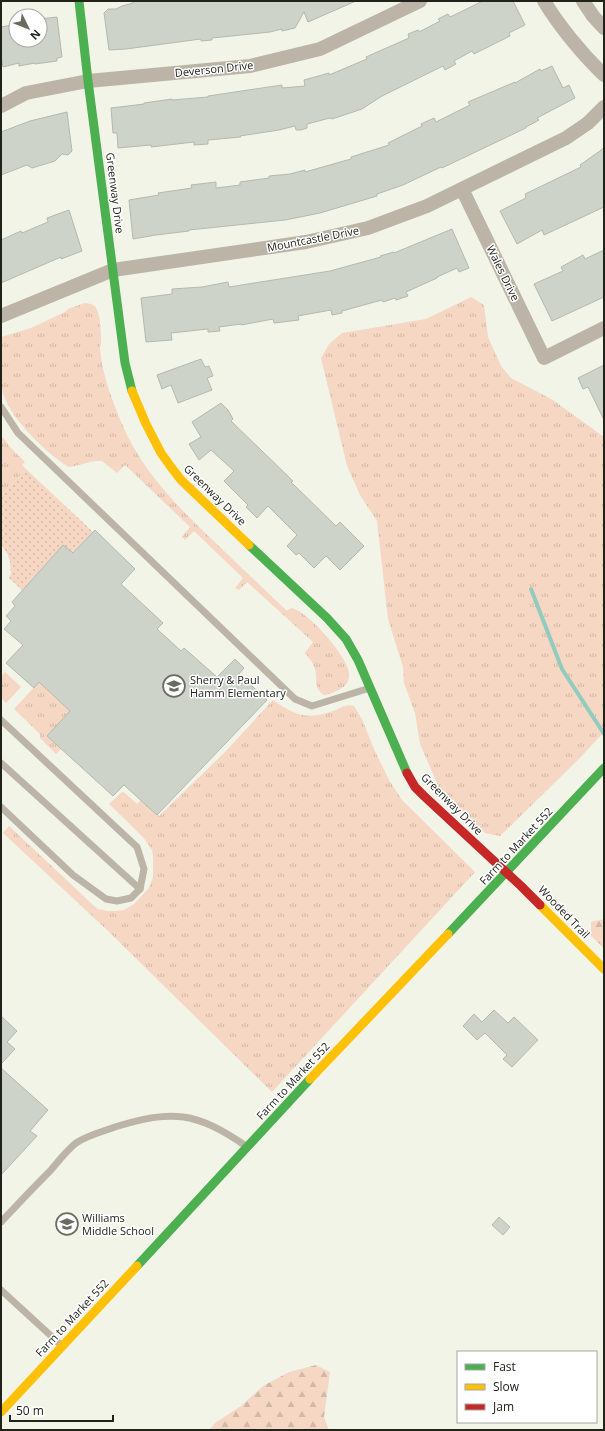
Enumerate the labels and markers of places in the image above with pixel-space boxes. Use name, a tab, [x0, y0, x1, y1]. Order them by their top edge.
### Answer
place label: Sherry & Paul Hamm Elementary	[190, 672, 286, 700]
school or university icon: Sherry & Paul Hamm Elementary	[161, 673, 187, 699]
place label: Williams Middle School	[82, 1210, 154, 1238]
school or university icon: Williams Middle School	[54, 1211, 80, 1237]

